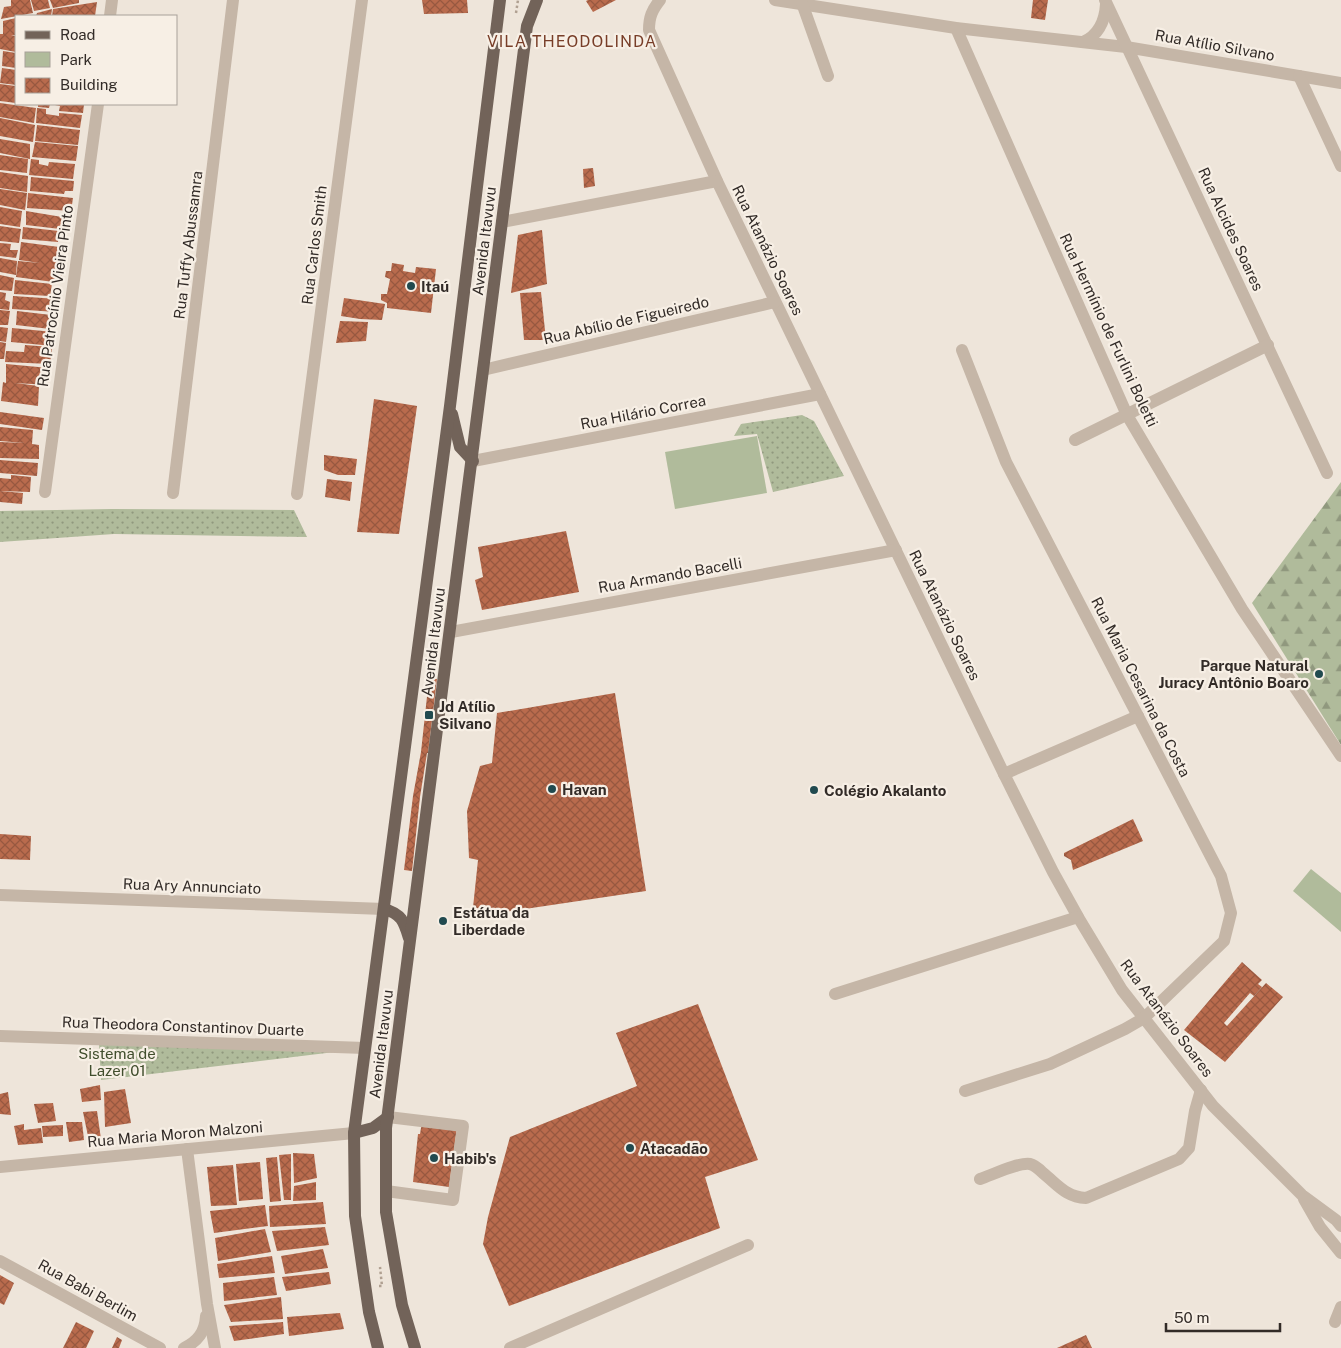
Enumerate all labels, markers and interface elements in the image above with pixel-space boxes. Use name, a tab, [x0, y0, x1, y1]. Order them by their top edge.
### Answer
legend	[15, 15, 178, 105]
text: Road	[60, 26, 96, 43]
street label: Rua Atílio Silvano	[1154, 26, 1276, 64]
district label: VILA THEODOLINDA	[487, 32, 657, 51]
text: Park	[60, 51, 92, 68]
text: Building	[60, 76, 118, 93]
street label: Rua Alcides Soares	[1195, 165, 1267, 293]
street label: Rua Tuffy Abussamra	[170, 170, 206, 320]
street label: Rua Atanázio Soares	[729, 182, 807, 318]
street label: Rua Carlos Smith	[298, 184, 330, 306]
street label: Avenida Itavuvu	[469, 186, 499, 296]
street label: Rua Patrocínio Vieira Pinto	[34, 204, 76, 388]
street label: Rua Hermínio de Furlini Boletti	[1057, 231, 1161, 429]
place label: Itaú	[421, 278, 449, 295]
marker: Itaú	[405, 280, 417, 292]
street label: Rua Abílio de Figueiredo	[542, 293, 710, 347]
street label: Rua Hilário Correa	[579, 391, 707, 433]
street label: Rua Atanázio Soares	[906, 547, 984, 683]
street label: Rua Armando Bacelli	[597, 554, 743, 596]
street label: Avenida Itavuvu	[418, 587, 448, 697]
street label: Rua Maria Cesarina da Costa	[1088, 594, 1194, 780]
place label: Parque Natural Juracy Antônio Boaro	[1159, 657, 1309, 691]
marker: Parque Natural Juracy Antônio Boaro	[1313, 668, 1325, 680]
place label: Jd Atílio Silvano	[439, 698, 496, 732]
marker: Jd Atílio Silvano	[423, 709, 435, 721]
place label: Havan	[562, 781, 607, 798]
place label: Colégio Akalanto	[824, 782, 947, 799]
marker: Havan	[546, 783, 558, 795]
marker: Colégio Akalanto	[808, 784, 820, 796]
street label: Rua Ary Annunciato	[123, 875, 261, 897]
place label: Estátua da Liberdade	[453, 904, 529, 938]
marker: Estátua da Liberdade	[437, 915, 449, 927]
street label: Rua Atanázio Soares	[1117, 956, 1217, 1080]
street label: Avenida Itavuvu	[366, 989, 396, 1099]
street label: Rua Theodora Constantinov Duarte	[62, 1013, 304, 1039]
park label: Sistema de Lazer 01	[78, 1045, 156, 1079]
street label: Rua Maria Moron Malzoni	[87, 1118, 263, 1150]
place label: Atacadão	[640, 1140, 708, 1157]
marker: Atacadão	[624, 1142, 636, 1154]
place label: Habib's	[444, 1150, 496, 1167]
marker: Habib's	[428, 1152, 440, 1164]
street label: Rua Babi Berlim	[35, 1256, 141, 1324]
scale bar	[1166, 1300, 1280, 1332]
text: 50 m	[1174, 1309, 1209, 1326]

